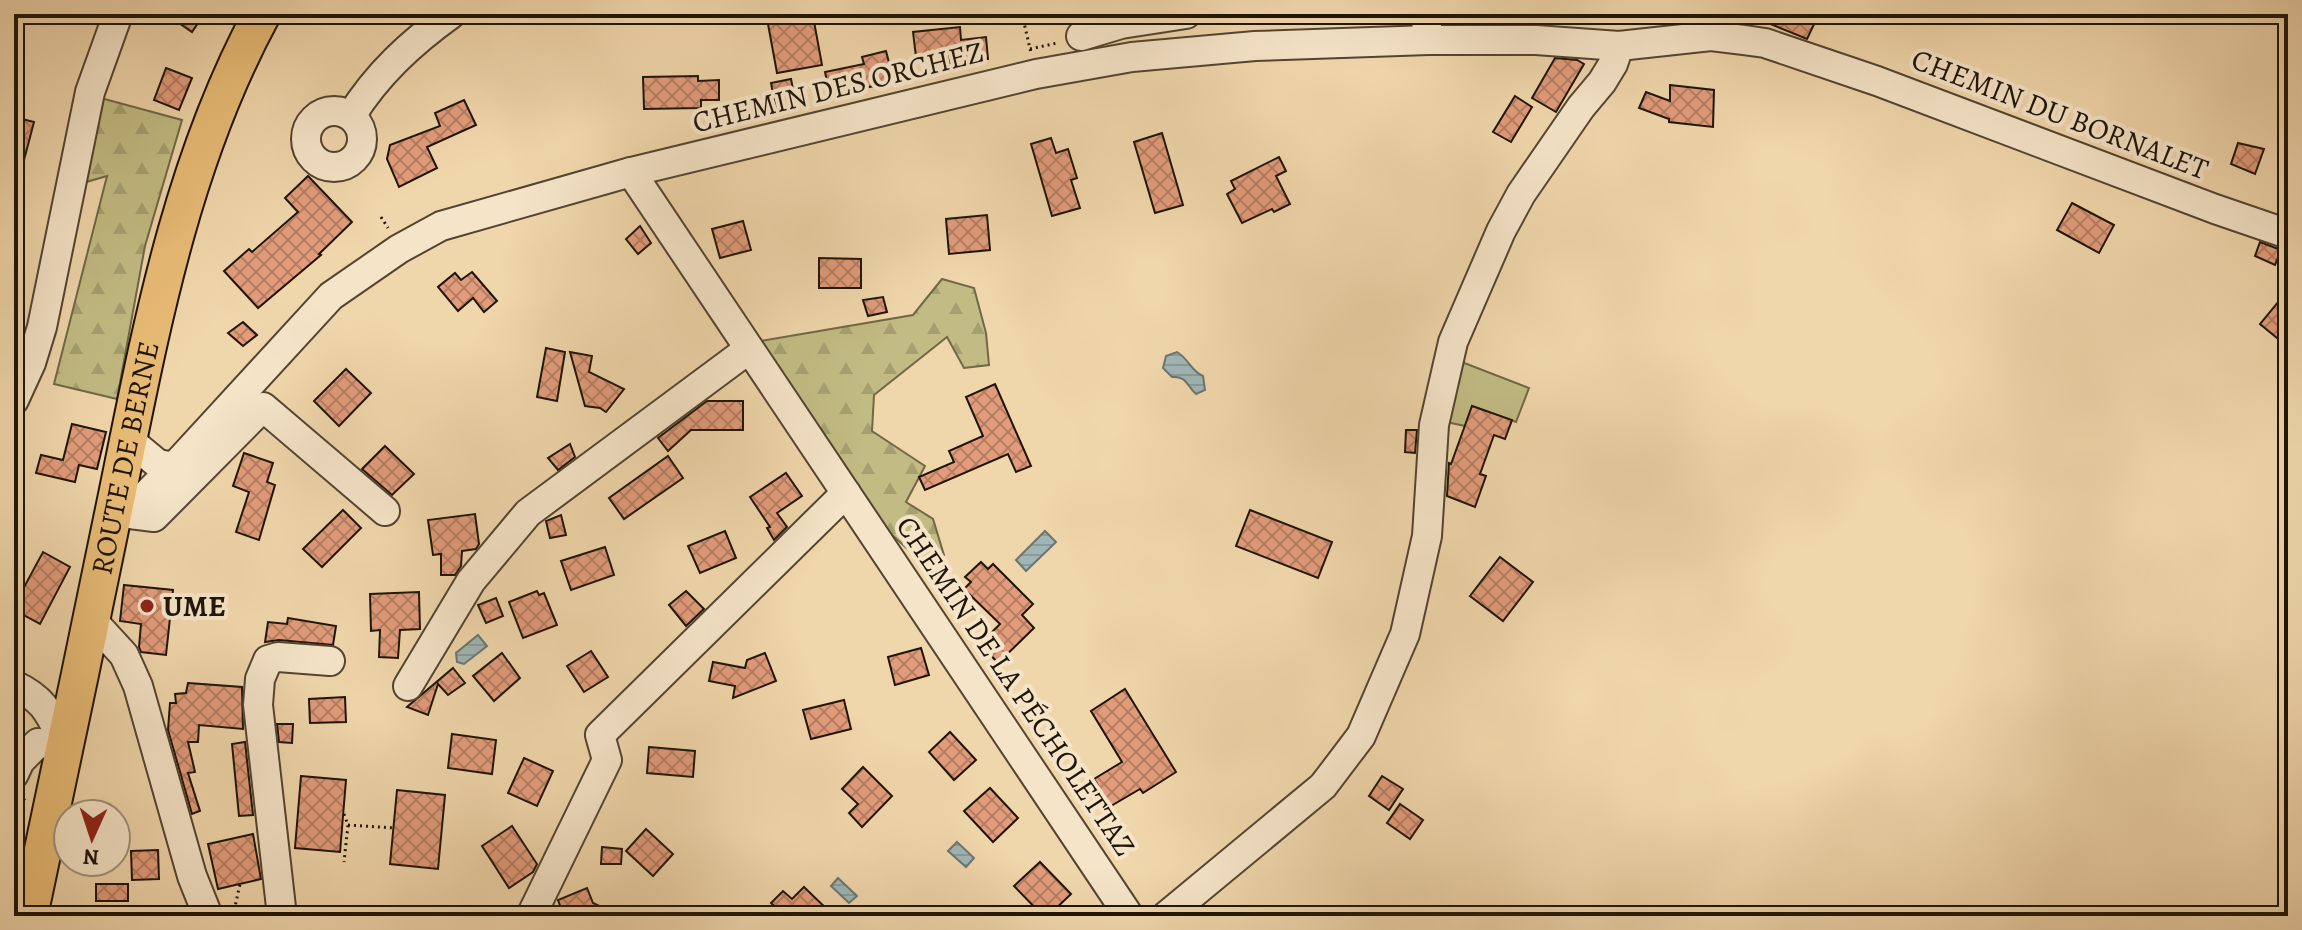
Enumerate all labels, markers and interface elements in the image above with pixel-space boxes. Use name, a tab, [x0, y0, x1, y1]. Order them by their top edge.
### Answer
street label: CHEMIN DES ORCHEZ	[688, 31, 988, 143]
street label: CHEMIN DU BORNALET	[1906, 39, 2215, 189]
street label: ROUTE DE BERNE	[81, 337, 168, 578]
street label: CHEMIN DE LA PÉCHOLETTAZ	[887, 508, 1145, 864]
place label: UME	[163, 586, 226, 626]
marker: UME	[138, 597, 156, 615]
north arrow	[52, 798, 132, 878]
text: N	[82, 842, 100, 872]

